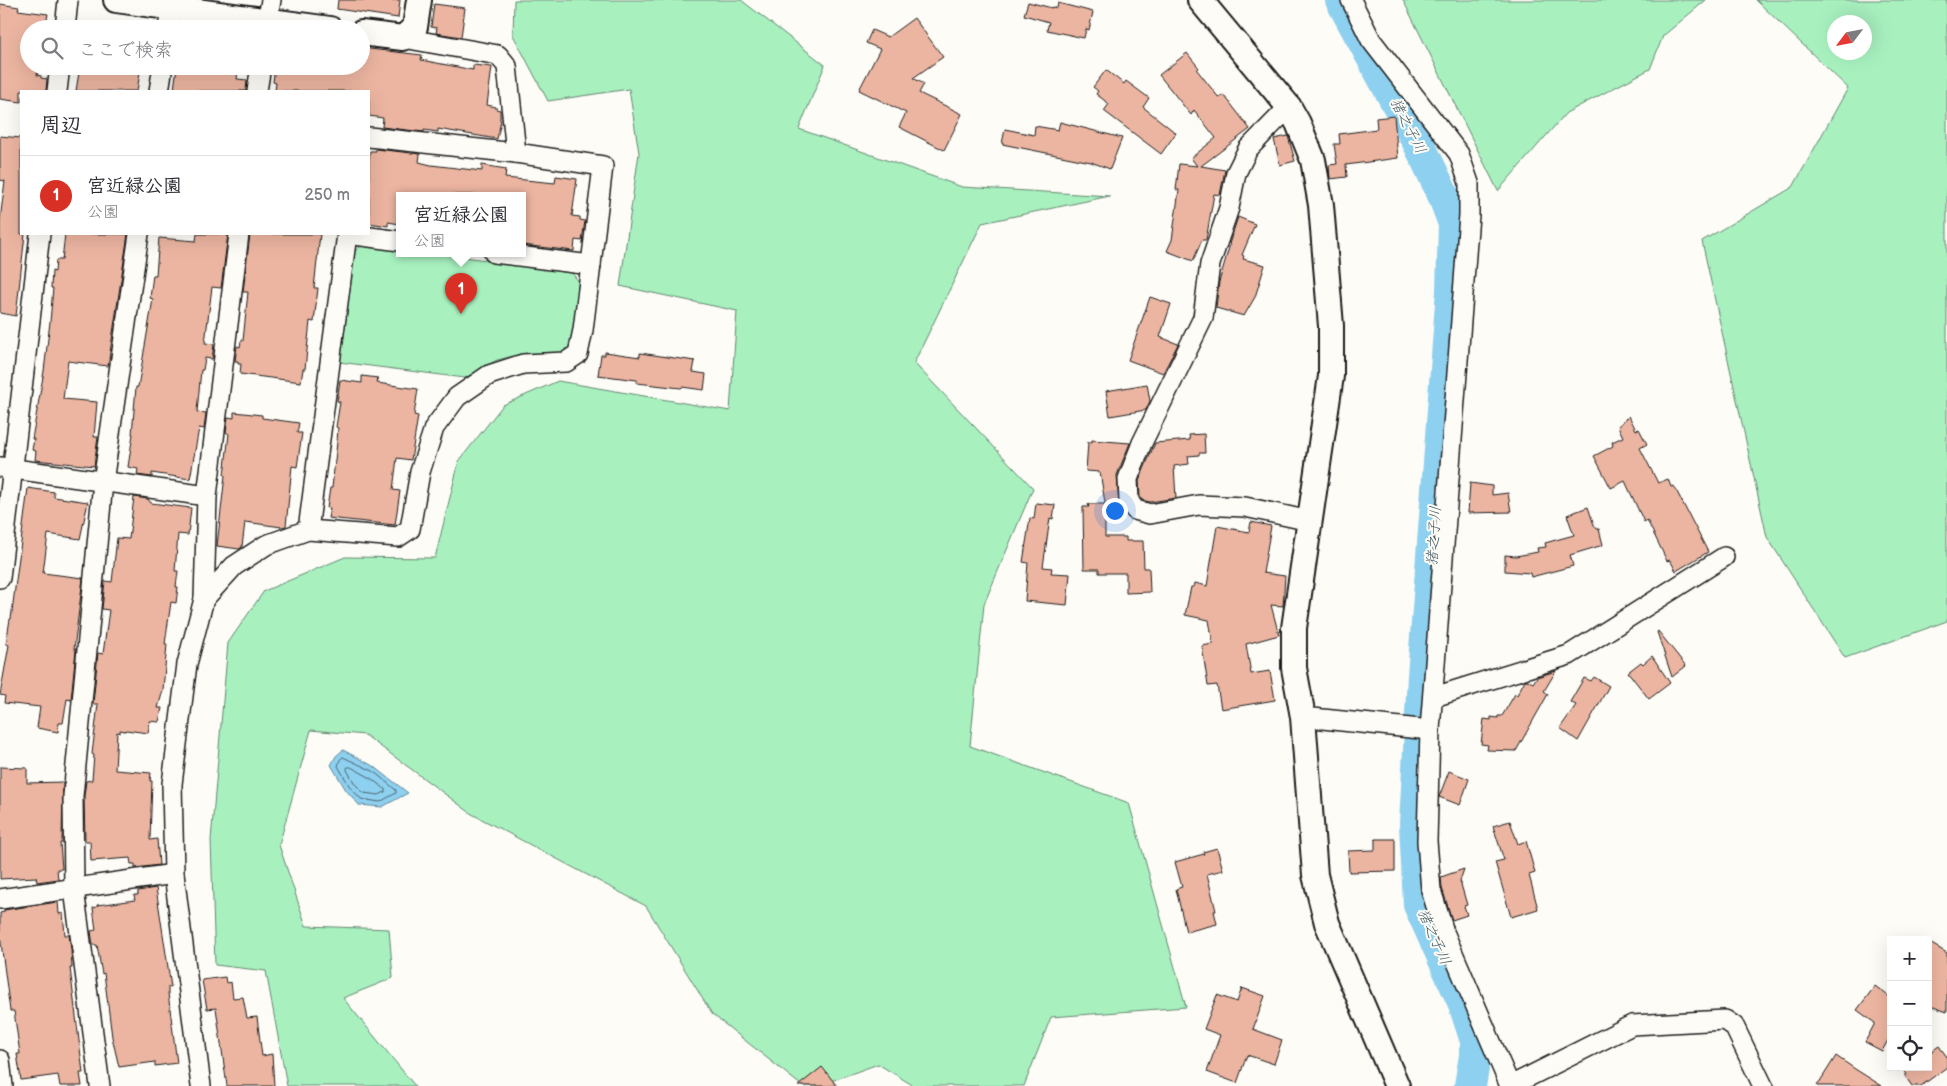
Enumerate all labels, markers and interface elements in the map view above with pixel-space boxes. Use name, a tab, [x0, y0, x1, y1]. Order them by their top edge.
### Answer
north arrow	[1827, 15, 1872, 60]
search box	[20, 20, 370, 75]
icon: search	[38, 34, 66, 62]
text: ここで検索	[78, 39, 173, 62]
water label: 猪之子川	[1386, 95, 1430, 157]
text: 周辺	[40, 113, 82, 138]
text: 宮近緑公園	[87, 175, 182, 198]
text: 1	[53, 186, 59, 205]
text: 250 m	[304, 186, 350, 205]
popup	[396, 192, 526, 257]
text: 公園	[87, 203, 119, 222]
text: 宮近緑公園	[413, 204, 509, 227]
text: 公園	[413, 232, 446, 251]
pin: 1	[445, 273, 477, 314]
your location	[1102, 498, 1128, 524]
water label: 猪之子川	[1422, 505, 1446, 567]
water label: 猪之子川	[1413, 906, 1455, 968]
map controls	[1887, 936, 1932, 1071]
button: +	[1887, 936, 1932, 981]
button: −	[1887, 981, 1932, 1026]
button: locate	[1887, 1026, 1932, 1071]

